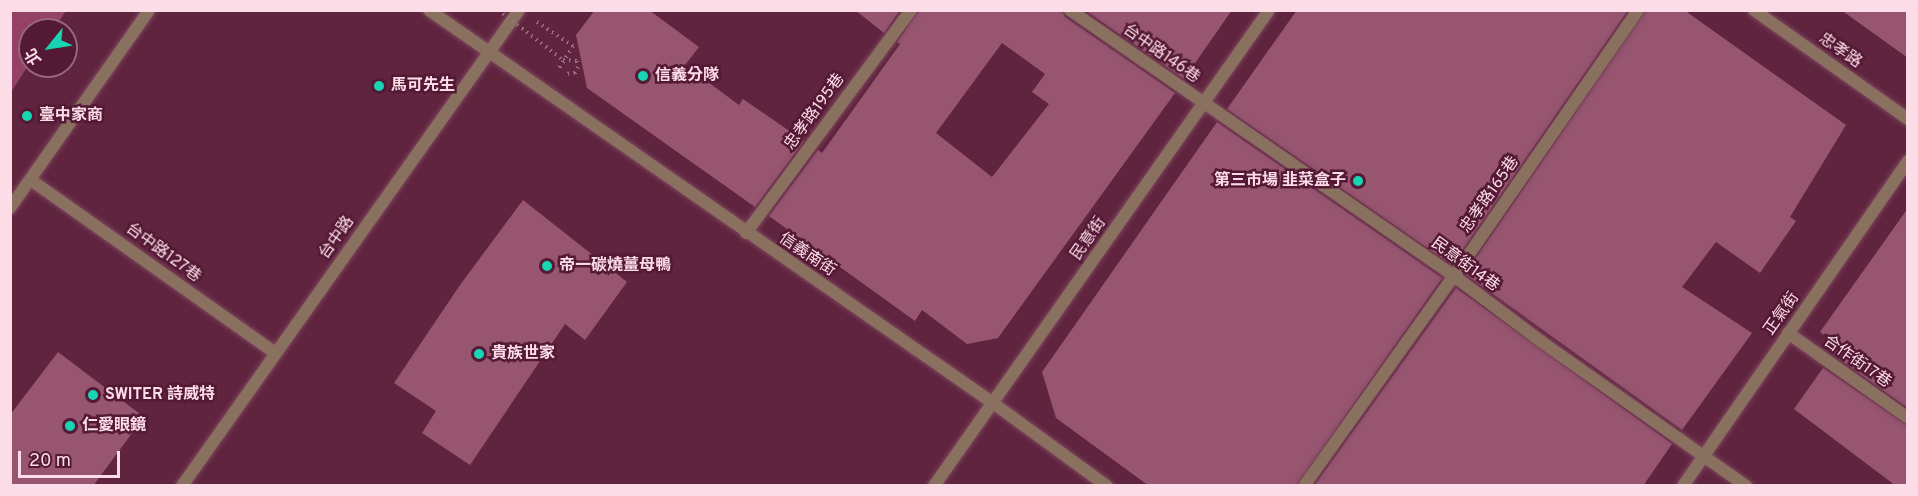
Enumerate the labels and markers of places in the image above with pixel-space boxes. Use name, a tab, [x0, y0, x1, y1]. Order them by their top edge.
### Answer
place label: 信義分隊	[655, 66, 719, 86]
marker: 信義分隊	[636, 69, 650, 83]
place label: 馬可先生	[391, 76, 455, 96]
marker: 馬可先生	[372, 79, 386, 93]
place label: 臺中家商	[39, 106, 103, 126]
marker: 臺中家商	[20, 109, 34, 123]
place label: 第三市場 韭菜盒子	[1214, 171, 1346, 191]
marker: 第三市場 韭菜盒子	[1351, 174, 1365, 188]
place label: 帝一碳燒薑母鴨	[559, 256, 671, 276]
marker: 帝一碳燒薑母鴨	[540, 259, 554, 273]
place label: 貴族世家	[491, 344, 555, 364]
marker: 貴族世家	[472, 347, 486, 361]
place label: SWITER 詩威特	[105, 385, 215, 405]
marker: SWITER 詩威特	[86, 388, 100, 402]
place label: 仁愛眼鏡	[82, 416, 146, 436]
marker: 仁愛眼鏡	[63, 419, 77, 433]

